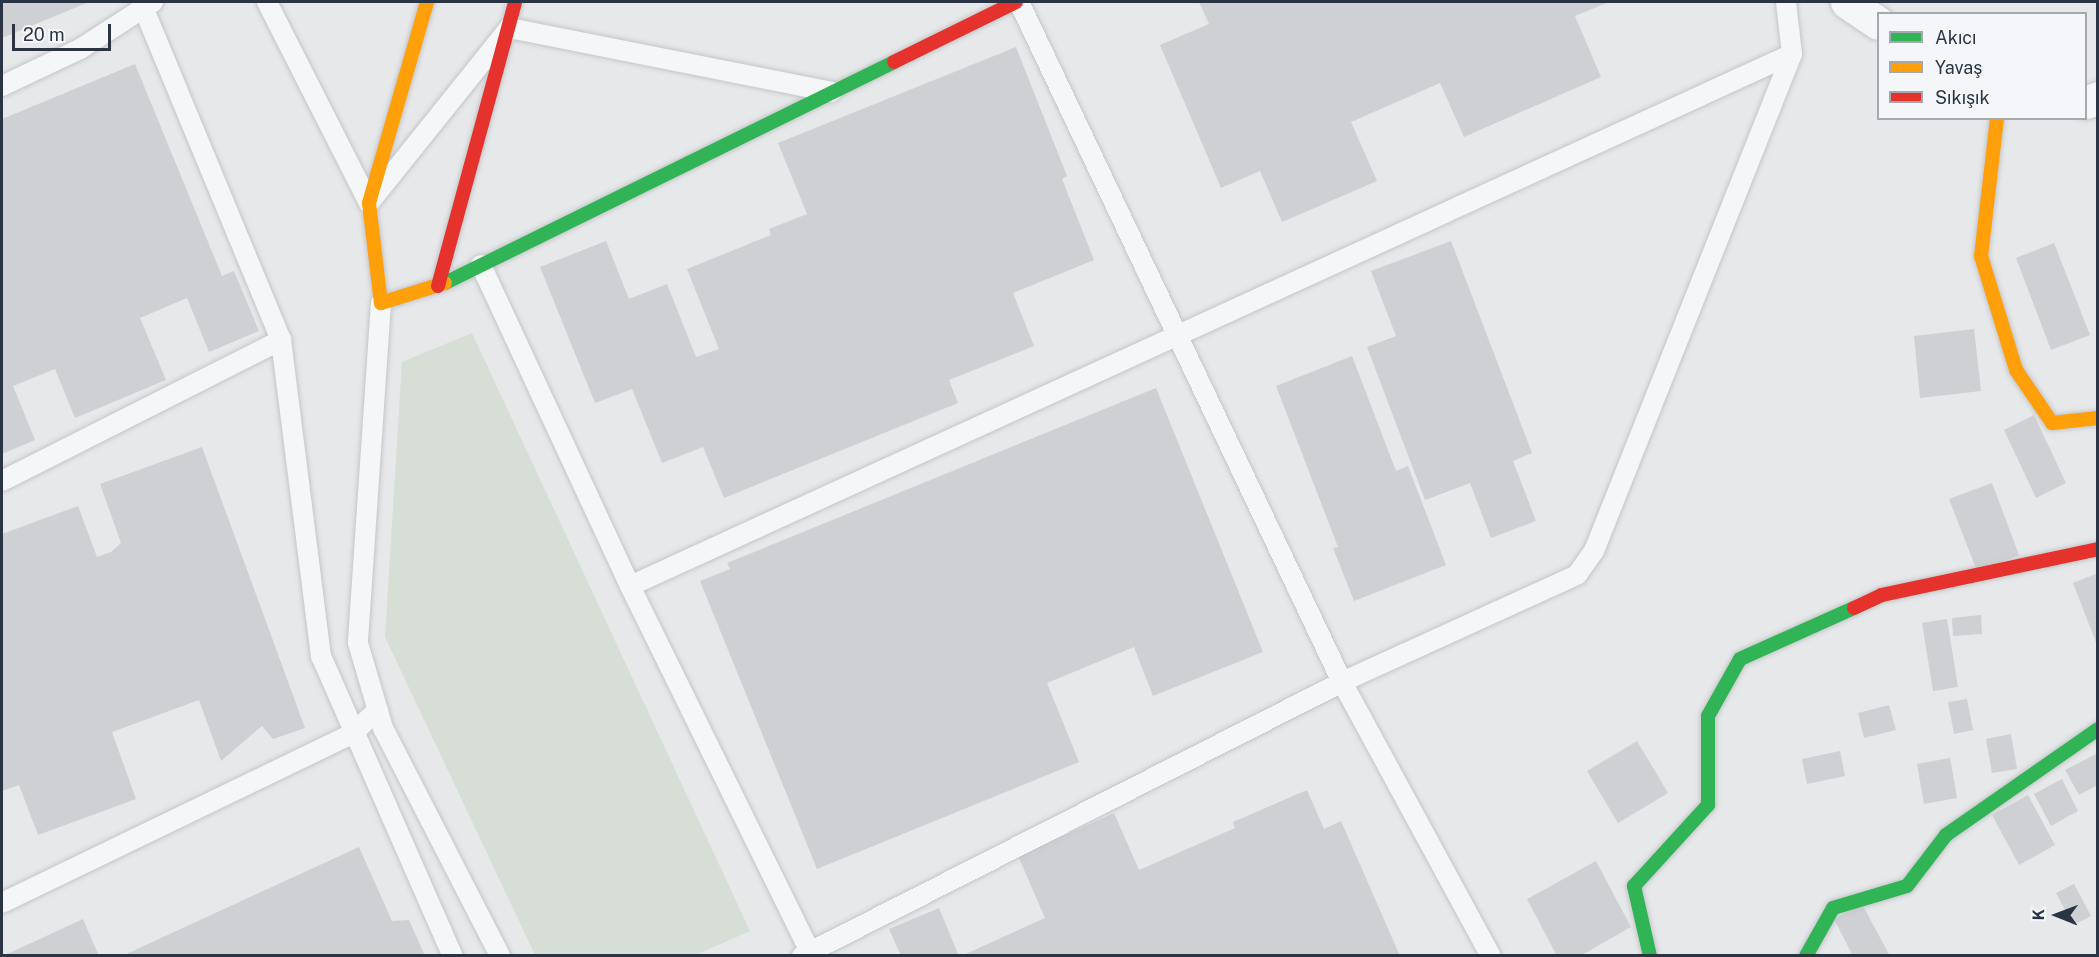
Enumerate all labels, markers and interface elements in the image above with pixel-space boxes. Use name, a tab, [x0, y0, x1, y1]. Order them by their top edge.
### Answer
scale bar	[15, 12, 114, 50]
legend	[1877, 12, 2087, 120]
text: 20 m	[23, 24, 65, 45]
text: Akıcı	[1935, 27, 1976, 48]
text: Yavaş	[1935, 57, 1982, 78]
text: Sıkışık	[1935, 87, 1990, 108]
north arrow	[2027, 885, 2087, 945]
text: K	[2029, 909, 2048, 921]

